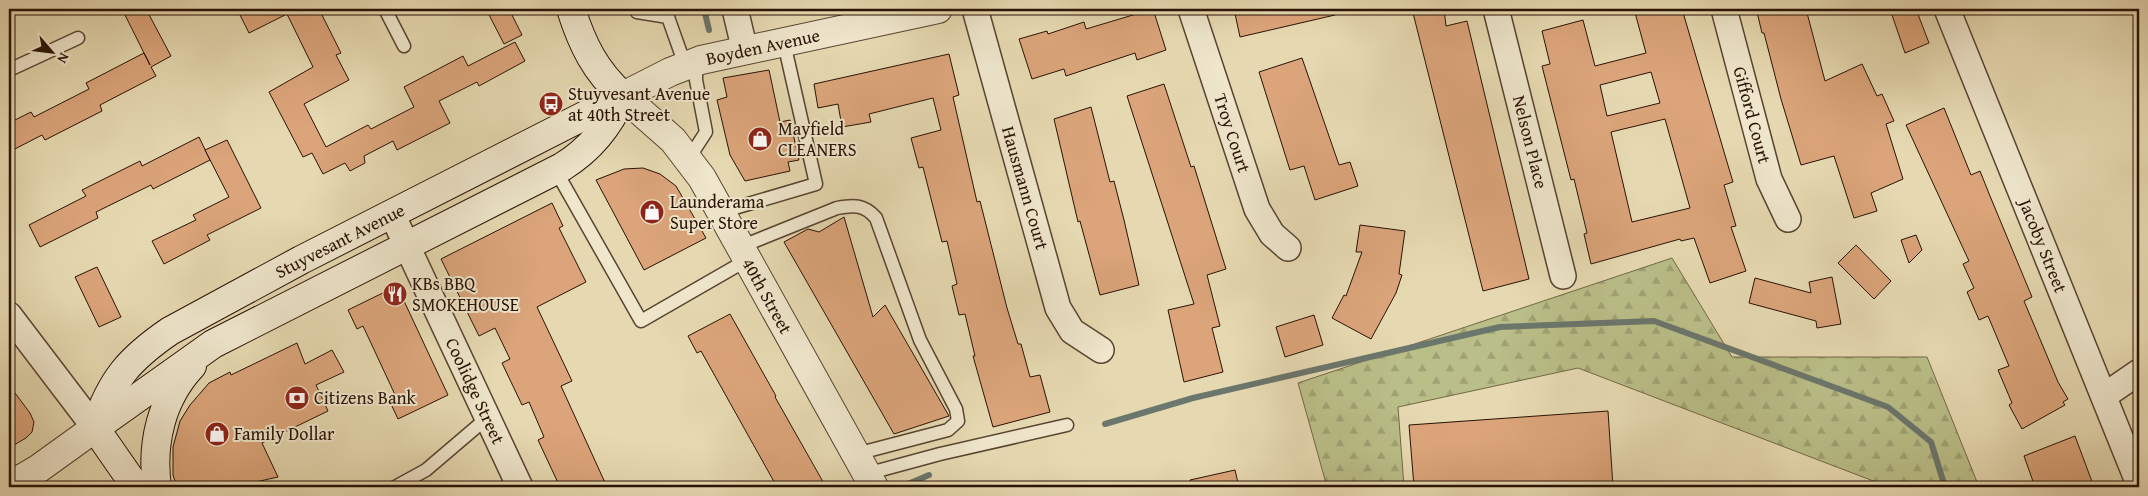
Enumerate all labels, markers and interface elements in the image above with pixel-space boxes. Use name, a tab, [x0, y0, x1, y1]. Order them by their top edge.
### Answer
street label: Boyden Avenue	[703, 21, 822, 72]
north arrow	[28, 28, 78, 78]
text: N	[52, 49, 75, 67]
street label: Gifford Court	[1727, 63, 1779, 167]
place label: Stuyvesant Avenue at 40th Street	[568, 80, 710, 128]
street label: Troy Court	[1207, 90, 1258, 177]
bus stop icon: Stuyvesant Avenue at 40th Street	[538, 91, 564, 117]
street label: Nelson Place	[1506, 92, 1555, 191]
place label: Mayfield CLEANERS	[778, 115, 857, 163]
street label: Hausmann Court	[995, 123, 1056, 253]
shop icon: Mayfield CLEANERS	[747, 126, 773, 152]
place label: Launderama Super Store	[670, 188, 765, 236]
street label: Jacoby Street	[2012, 193, 2075, 297]
street label: Stuyvesant Avenue	[270, 196, 409, 285]
shop icon: Launderama Super Store	[639, 199, 665, 225]
street label: 40th Street	[735, 253, 800, 339]
place label: KBs BBQ SMOKEHOUSE	[412, 270, 519, 318]
restaurant icon: KBs BBQ SMOKEHOUSE	[382, 281, 408, 307]
street label: Coolidge Street	[439, 333, 512, 449]
place label: Citizens Bank	[314, 384, 417, 411]
bank icon: Citizens Bank	[284, 385, 310, 411]
place label: Family Dollar	[234, 420, 335, 447]
shop icon: Family Dollar	[204, 421, 230, 447]

